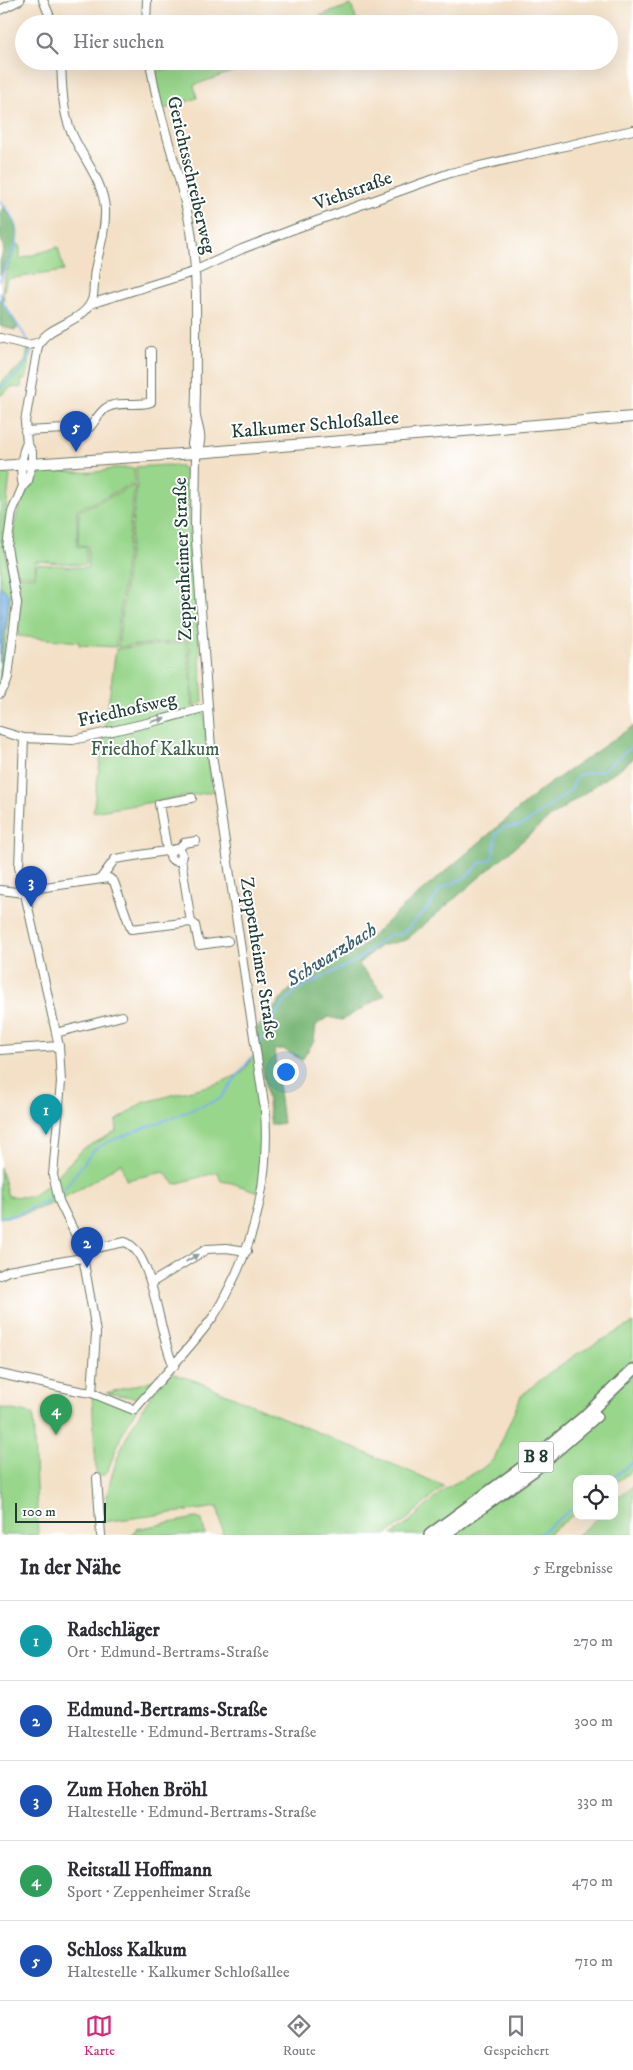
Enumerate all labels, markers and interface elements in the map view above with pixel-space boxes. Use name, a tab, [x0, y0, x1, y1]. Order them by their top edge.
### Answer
search box	[15, 15, 618, 70]
icon: search	[33, 29, 61, 57]
text: Hier suchen	[73, 31, 164, 54]
street label: Gerichtsschreiberweg	[162, 94, 221, 257]
street label: Viehstraße	[310, 166, 395, 216]
street label: Kalkumer Schloßallee	[230, 406, 400, 444]
pin: 5	[60, 411, 92, 452]
street label: Zeppenheimer Straße	[169, 477, 197, 641]
street label: Friedhofsweg	[75, 687, 179, 733]
one-way arrow	[151, 716, 166, 724]
park label: Friedhof Kalkum	[90, 738, 220, 761]
pin: 3	[15, 866, 47, 907]
street label: Zeppenheimer Straße	[235, 876, 283, 1041]
water label: Schwarzbach	[281, 917, 382, 993]
your location	[273, 1059, 299, 1085]
pin: 1	[30, 1094, 62, 1135]
pin: 2	[71, 1227, 103, 1268]
one-way arrow	[186, 1253, 199, 1263]
pin: 4	[40, 1394, 72, 1435]
road number: B 8	[518, 1441, 554, 1472]
map controls	[573, 1475, 618, 1520]
button: locate	[573, 1475, 618, 1520]
scale bar	[15, 1500, 106, 1523]
text: 100 m	[22, 1503, 56, 1521]
text: In der Nähe	[20, 1555, 121, 1581]
text: 5 Ergebnisse	[533, 1558, 613, 1578]
text: Radschläger	[67, 1619, 160, 1642]
text: 1	[33, 1631, 39, 1651]
text: 270 m	[573, 1631, 613, 1651]
text: Ort · Edmund-Bertrams-Straße	[67, 1642, 269, 1662]
text: Edmund-Bertrams-Straße	[67, 1699, 267, 1722]
text: 2	[32, 1711, 40, 1731]
text: 300 m	[574, 1711, 613, 1731]
text: Haltestelle · Edmund-Bertrams-Straße	[67, 1722, 316, 1742]
text: Zum Hohen Bröhl	[67, 1779, 207, 1802]
text: 3	[33, 1791, 39, 1811]
text: 330 m	[577, 1791, 613, 1811]
text: Haltestelle · Edmund-Bertrams-Straße	[67, 1802, 316, 1822]
text: Reitstall Hoffmann	[67, 1859, 212, 1882]
text: 4	[31, 1871, 41, 1891]
text: 470 m	[572, 1871, 613, 1891]
text: Sport · Zeppenheimer Straße	[67, 1882, 251, 1902]
text: Schloss Kalkum	[67, 1939, 187, 1962]
text: 5	[32, 1951, 40, 1971]
text: 710 m	[575, 1951, 613, 1971]
text: Haltestelle · Kalkumer Schloßallee	[67, 1962, 290, 1982]
tab: Karte	[84, 2012, 115, 2060]
tab: Route	[283, 2012, 316, 2060]
tab: Gespeichert	[484, 2012, 549, 2060]

